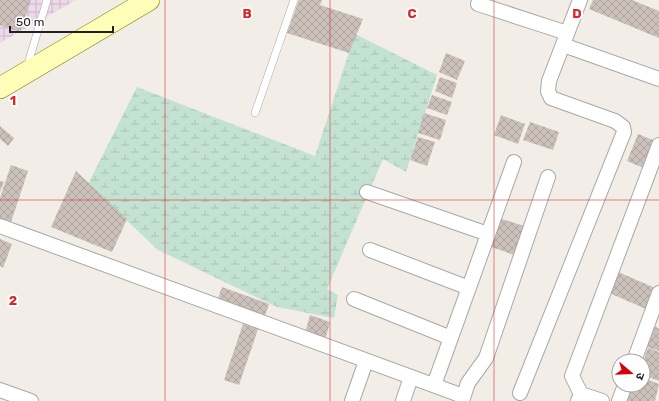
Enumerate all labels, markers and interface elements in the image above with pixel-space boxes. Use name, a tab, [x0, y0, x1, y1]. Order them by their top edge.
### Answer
text: B	[242, 6, 252, 21]
text: C	[407, 6, 417, 21]
text: D	[572, 6, 582, 21]
scale bar	[10, 8, 113, 34]
text: 50 m	[16, 15, 44, 29]
text: 1	[10, 93, 16, 108]
text: 2	[9, 293, 17, 308]
north arrow	[611, 353, 651, 393]
text: उ	[633, 371, 647, 382]

